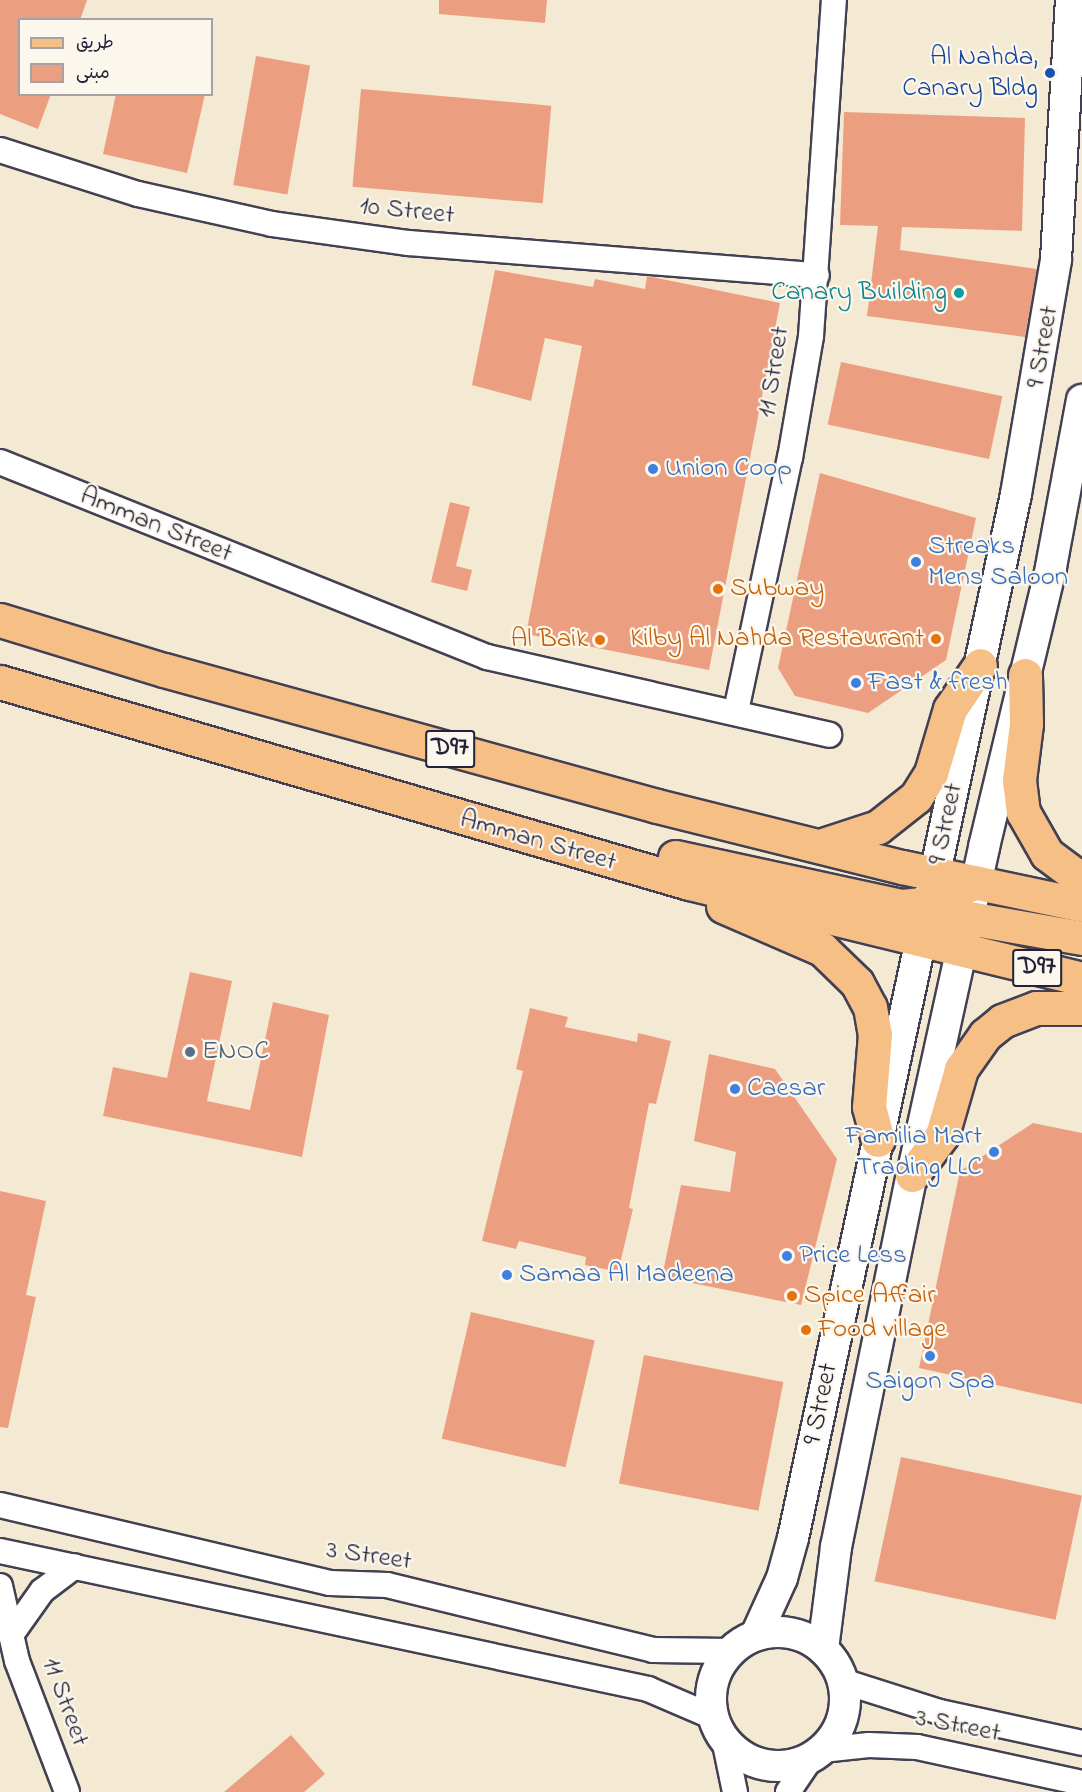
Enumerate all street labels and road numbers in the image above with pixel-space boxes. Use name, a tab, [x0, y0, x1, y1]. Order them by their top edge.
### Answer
street label: 10 Street	[358, 190, 456, 232]
street label: 9 Street	[1020, 303, 1066, 391]
street label: 11 Street	[751, 324, 797, 420]
street label: Amman Street	[75, 480, 237, 570]
road number: D97	[424, 726, 476, 772]
street label: 9 Street	[922, 780, 970, 868]
street label: Amman Street	[456, 803, 620, 879]
road number: D97	[1012, 945, 1062, 991]
street label: 9 Street	[797, 1360, 845, 1448]
street label: 3 Street	[324, 1534, 414, 1578]
street label: 11 Street	[34, 1653, 96, 1751]
street label: 3 Street	[913, 1702, 1003, 1750]

